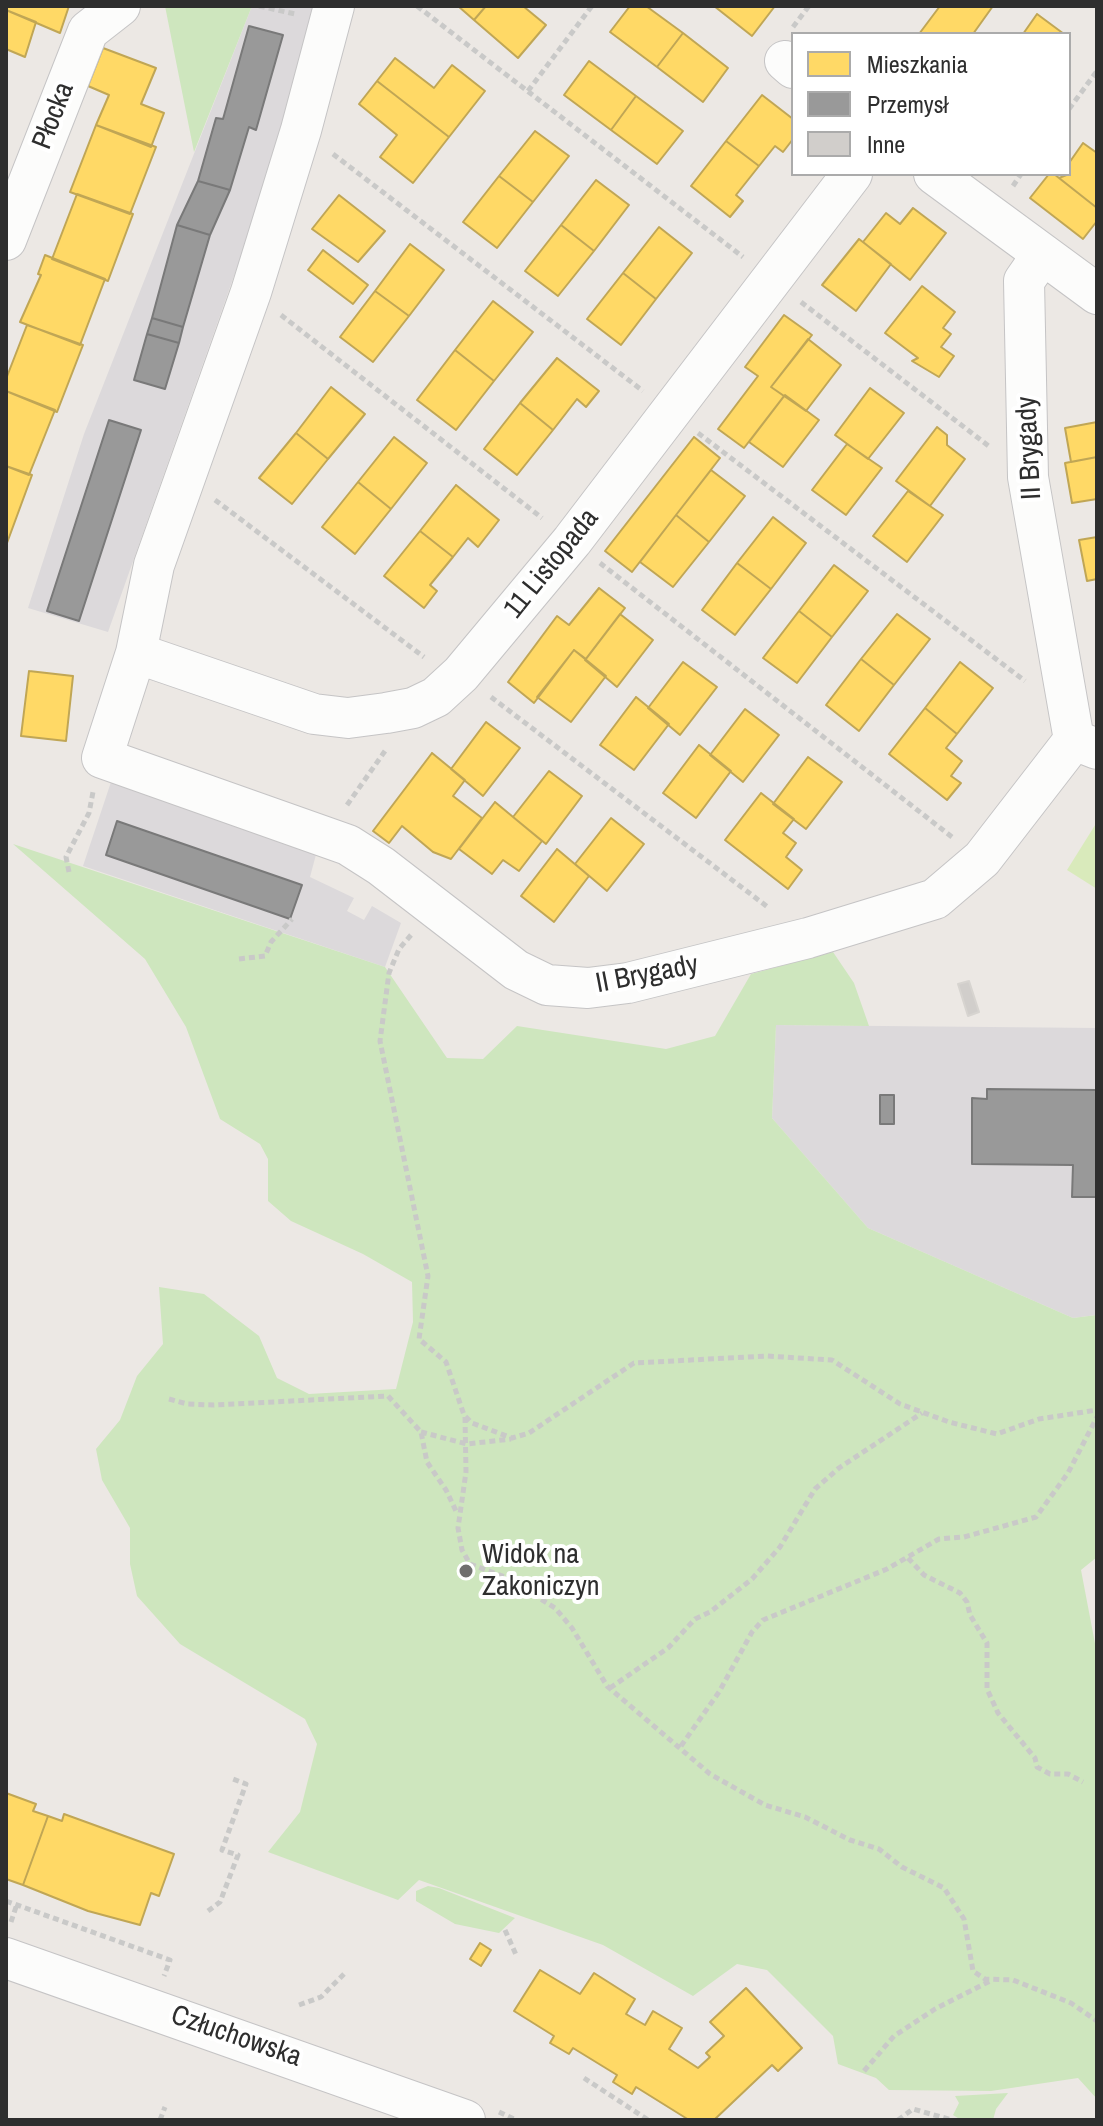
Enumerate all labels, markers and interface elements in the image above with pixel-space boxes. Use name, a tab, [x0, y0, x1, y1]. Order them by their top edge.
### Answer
legend	[791, 32, 1071, 176]
text: Mieszkania	[867, 48, 968, 80]
street label: Płocka	[26, 78, 82, 154]
text: Przemysł	[867, 88, 948, 120]
text: Inne	[867, 128, 905, 160]
street label: II Brygady	[1011, 396, 1049, 500]
street label: 11 Listopada	[498, 502, 606, 626]
street label: II Brygady	[593, 949, 701, 1001]
place label: Widok na Zakoniczyn	[482, 1538, 599, 1604]
marker: Widok na Zakoniczyn	[457, 1562, 475, 1580]
street label: Człuchowska	[167, 1999, 305, 2075]

